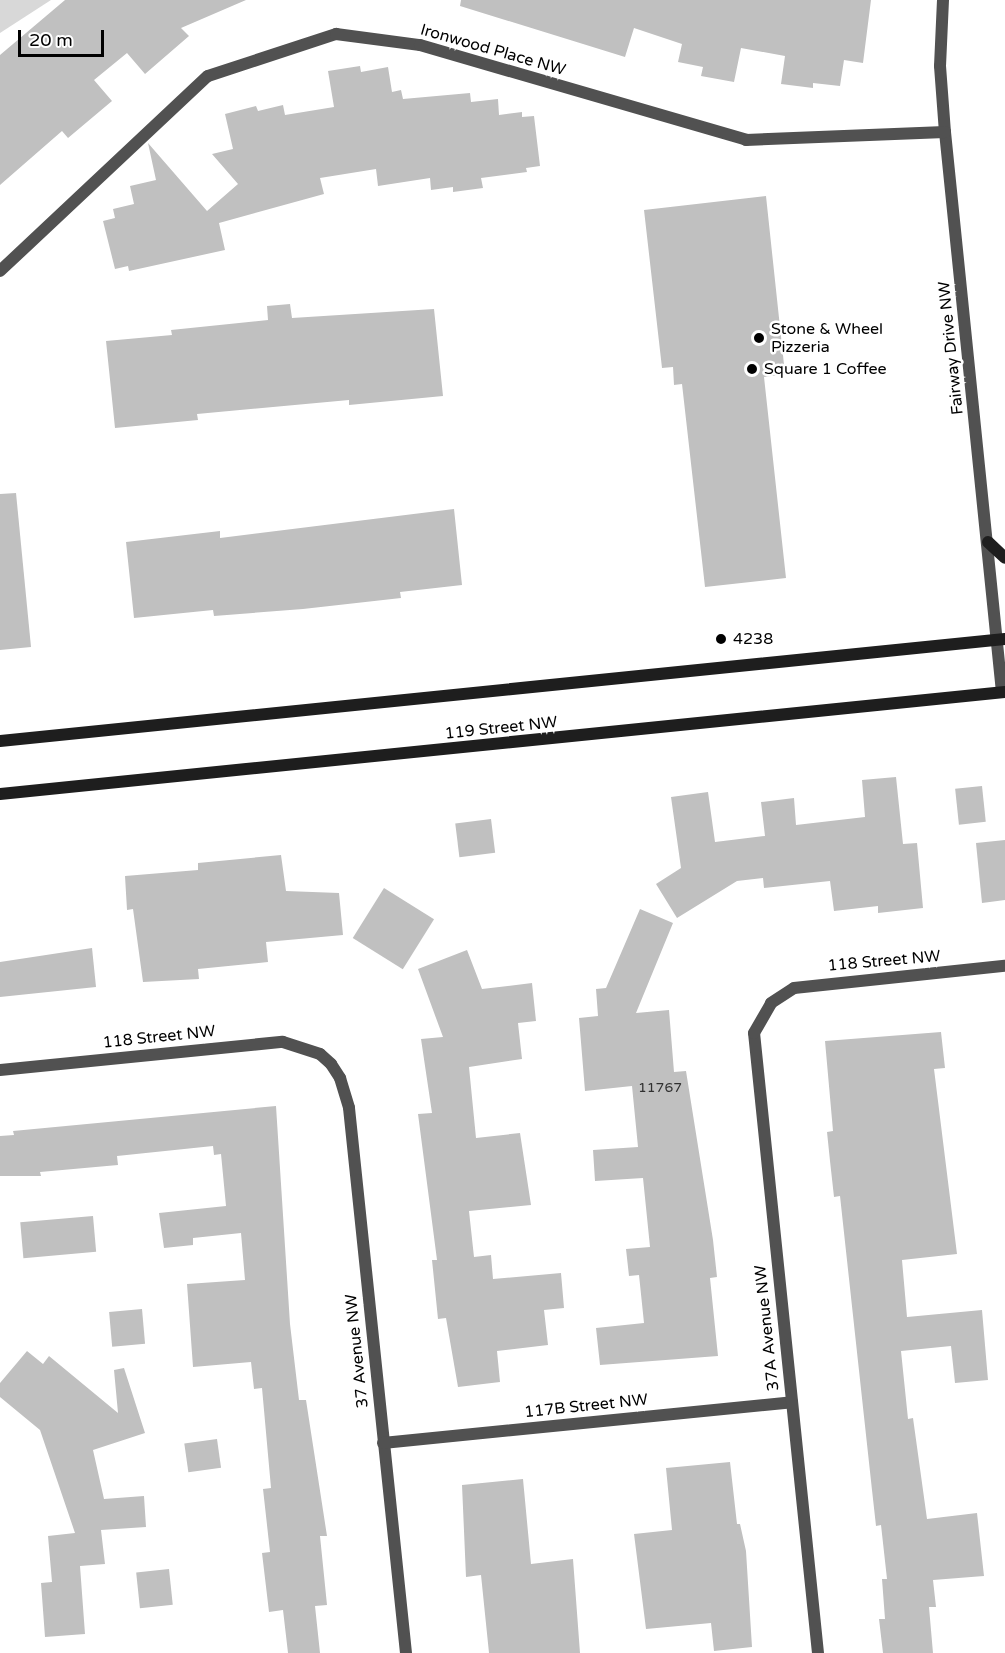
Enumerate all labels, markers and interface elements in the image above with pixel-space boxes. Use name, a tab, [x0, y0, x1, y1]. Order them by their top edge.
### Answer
scale bar	[21, 18, 106, 56]
street label: Ironwood Place NW	[418, 20, 568, 80]
text: 20 m	[29, 29, 73, 51]
street label: Fairway Drive NW	[934, 280, 968, 416]
place label: Stone & Wheel Pizzeria	[771, 319, 883, 357]
marker: Stone & Wheel Pizzeria	[752, 331, 766, 345]
place label: Square 1 Coffee	[764, 359, 887, 379]
marker: Square 1 Coffee	[745, 362, 759, 376]
place label: 4238	[733, 629, 773, 649]
marker: 4238	[714, 632, 728, 646]
street label: 119 Street NW	[444, 713, 558, 743]
street label: 118 Street NW	[827, 947, 941, 975]
street label: 118 Street NW	[102, 1022, 216, 1052]
house number: 11767	[638, 1080, 682, 1096]
street label: 37A Avenue NW	[751, 1264, 783, 1392]
street label: 37 Avenue NW	[341, 1293, 373, 1409]
street label: 117B Street NW	[523, 1390, 649, 1422]

